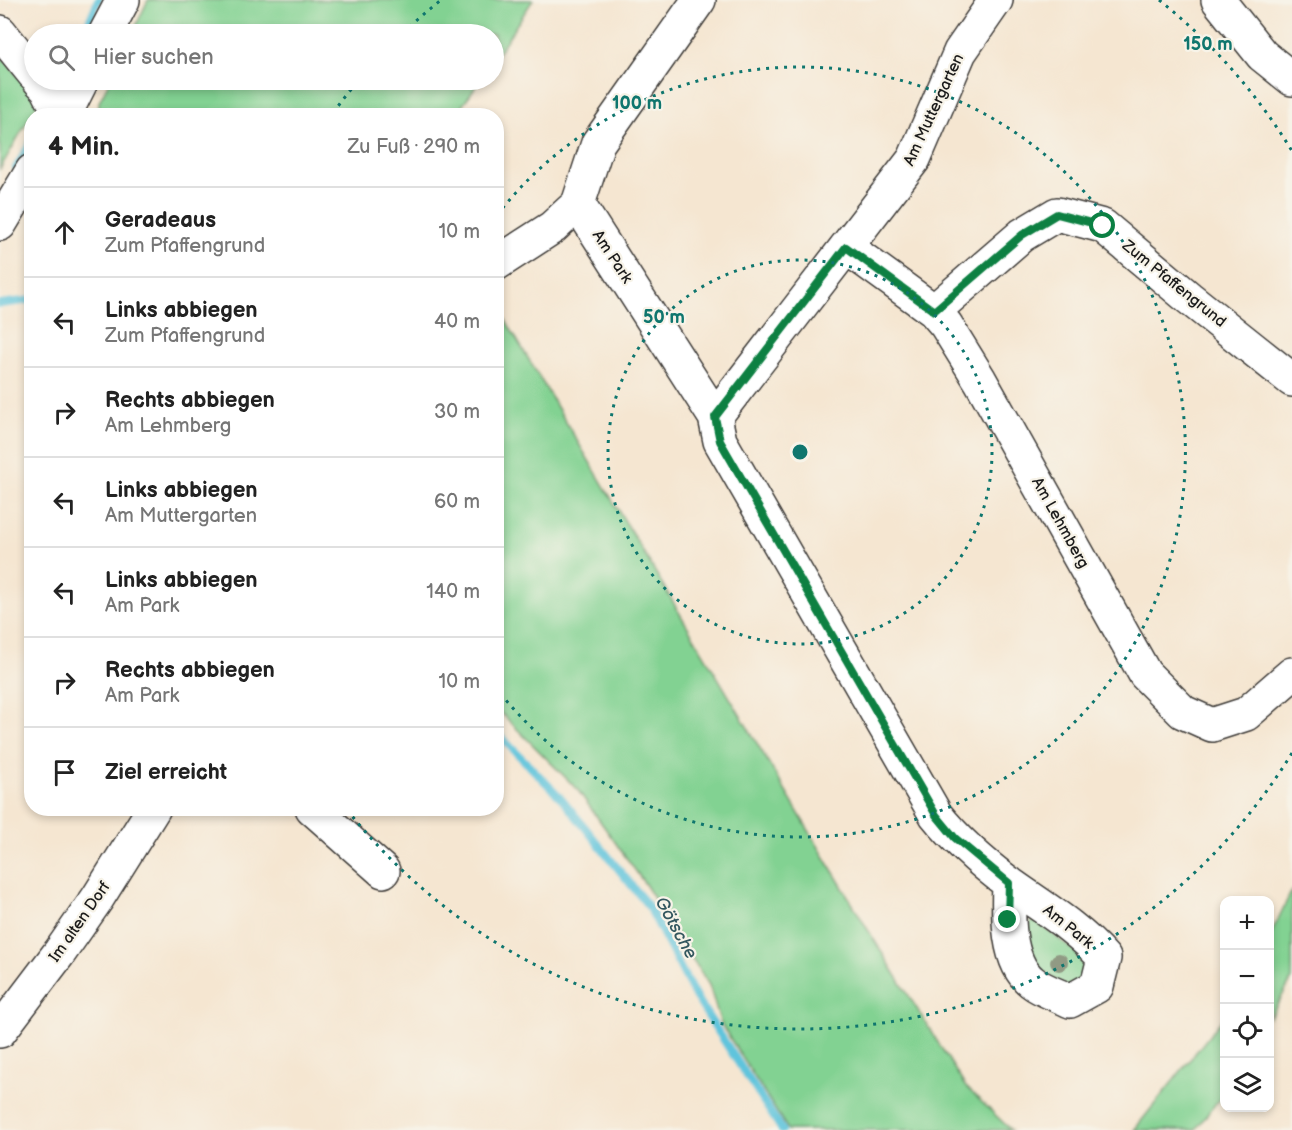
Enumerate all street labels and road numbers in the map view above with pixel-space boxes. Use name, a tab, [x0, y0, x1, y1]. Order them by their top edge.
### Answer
street label: Am Muttergarten	[900, 51, 968, 169]
street label: Am Park	[588, 227, 636, 287]
street label: Zum Pfaffengrund	[1117, 236, 1230, 332]
street label: Am Lehmberg	[1027, 474, 1093, 572]
street label: Im alten Dorf	[45, 878, 115, 966]
street label: Am Park	[1039, 901, 1097, 953]

